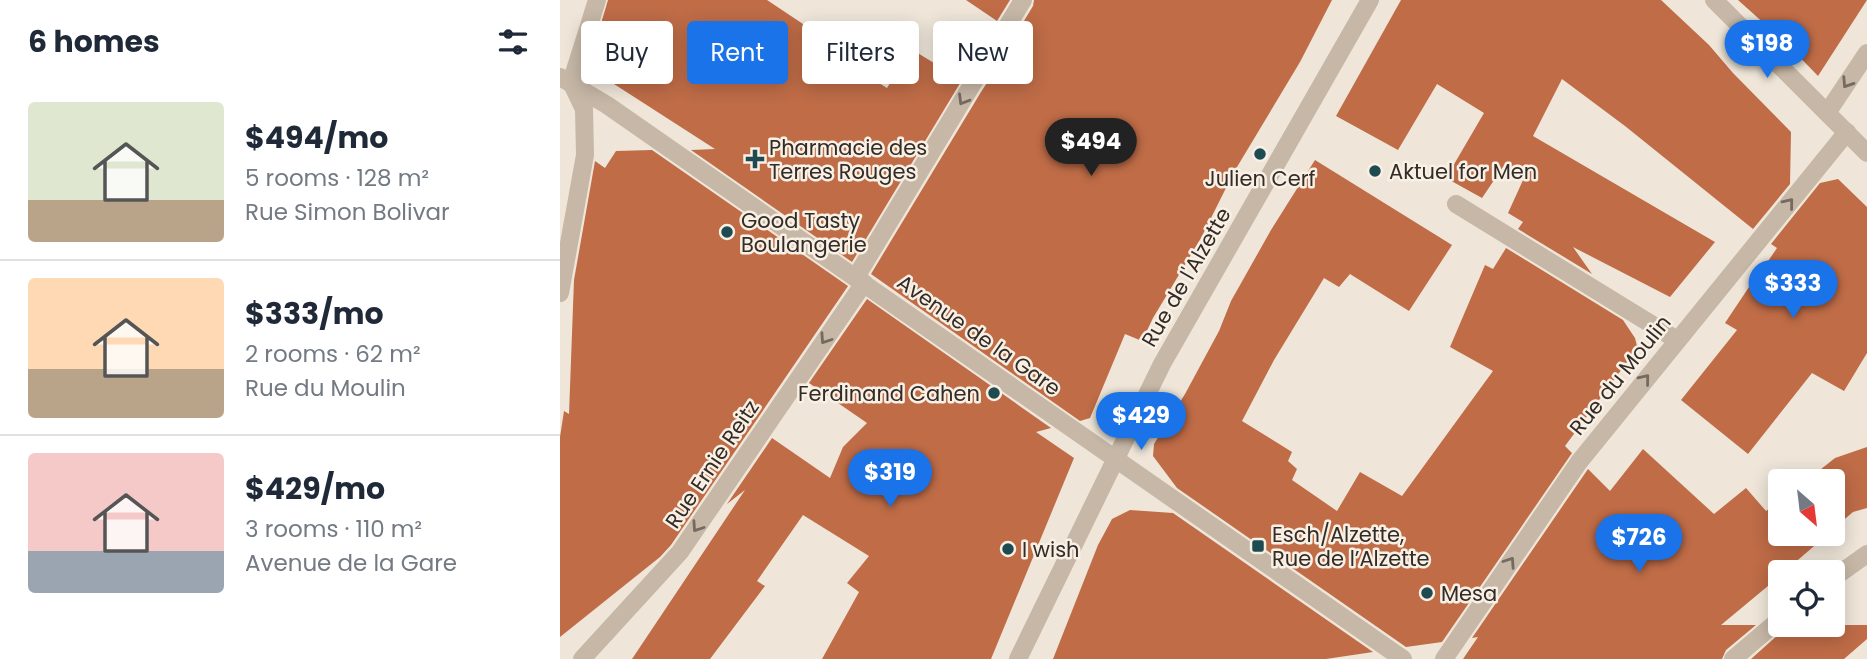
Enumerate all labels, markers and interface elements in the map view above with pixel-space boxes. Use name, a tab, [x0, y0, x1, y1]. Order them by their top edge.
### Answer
text: 6 homes	[28, 20, 160, 63]
pin: $198	[1726, 20, 1808, 80]
chip: Buy	[581, 21, 673, 84]
chip: Rent	[687, 21, 788, 84]
chip: Filters	[802, 21, 919, 84]
chip: New	[933, 21, 1033, 84]
icon: filters	[494, 23, 532, 61]
text: $198	[1741, 27, 1793, 59]
one-way arrow	[1843, 75, 1855, 88]
one-way arrow	[958, 93, 971, 106]
text: $494/mo	[245, 116, 388, 159]
pin: $494	[1050, 118, 1132, 178]
text: $494	[1061, 125, 1121, 157]
icon: home	[84, 130, 168, 214]
place label: Pharmacie des Terres Rouges	[769, 133, 927, 186]
marker: Julien Cerf	[1252, 146, 1268, 162]
marker: Pharmacie des Terres Rouges	[747, 151, 763, 167]
place label: Aktuel for Men	[1389, 157, 1537, 186]
text: 5 rooms · 128 m²	[245, 162, 429, 194]
marker: Aktuel for Men	[1367, 163, 1383, 179]
place label: Julien Cerf	[1205, 164, 1316, 193]
text: Rue Simon Bolivar	[245, 196, 450, 228]
one-way arrow	[1781, 198, 1793, 211]
street label: Rue de l'Alzette	[1134, 202, 1238, 352]
place label: Good Tasty Boulangerie	[741, 206, 867, 259]
marker: Good Tasty Boulangerie	[719, 224, 735, 240]
pin: $333	[1752, 260, 1834, 320]
text: $333	[1765, 267, 1821, 299]
street label: Avenue de la Gare	[891, 268, 1067, 402]
text: $333/mo	[245, 292, 384, 335]
icon: home	[84, 306, 168, 390]
street label: Rue du Moulin	[1563, 309, 1677, 441]
one-way arrow	[821, 331, 833, 344]
text: 2 rooms · 62 m²	[245, 338, 421, 370]
text: Rue du Moulin	[245, 372, 406, 404]
one-way arrow	[1637, 375, 1650, 387]
place label: Ferdinand Cahen	[798, 379, 980, 408]
marker: Ferdinand Cahen	[986, 385, 1002, 401]
pin: $429	[1100, 392, 1182, 452]
street label: Rue Ernie Reitz	[658, 394, 766, 534]
text: $429	[1112, 399, 1170, 431]
pin: $319	[849, 449, 931, 509]
text: $319	[864, 456, 916, 488]
text: $429/mo	[245, 467, 385, 510]
north arrow	[1768, 469, 1844, 546]
map controls	[1768, 469, 1845, 637]
icon: home	[84, 481, 168, 565]
text: 3 rooms · 110 m²	[245, 513, 422, 545]
pin: $726	[1598, 514, 1680, 574]
one-way arrow	[693, 519, 705, 532]
place label: Esch/Alzette, Rue de l’Alzette	[1272, 520, 1430, 573]
text: $726	[1611, 521, 1667, 553]
place label: I wish	[1022, 535, 1080, 564]
marker: Esch/Alzette, Rue de l’Alzette	[1250, 538, 1266, 554]
marker: I wish	[1000, 541, 1016, 557]
text: Avenue de la Gare	[245, 547, 457, 579]
one-way arrow	[1502, 557, 1514, 570]
button: locate	[1768, 560, 1845, 637]
place label: Mesa	[1441, 579, 1497, 608]
marker: Mesa	[1419, 585, 1435, 601]

